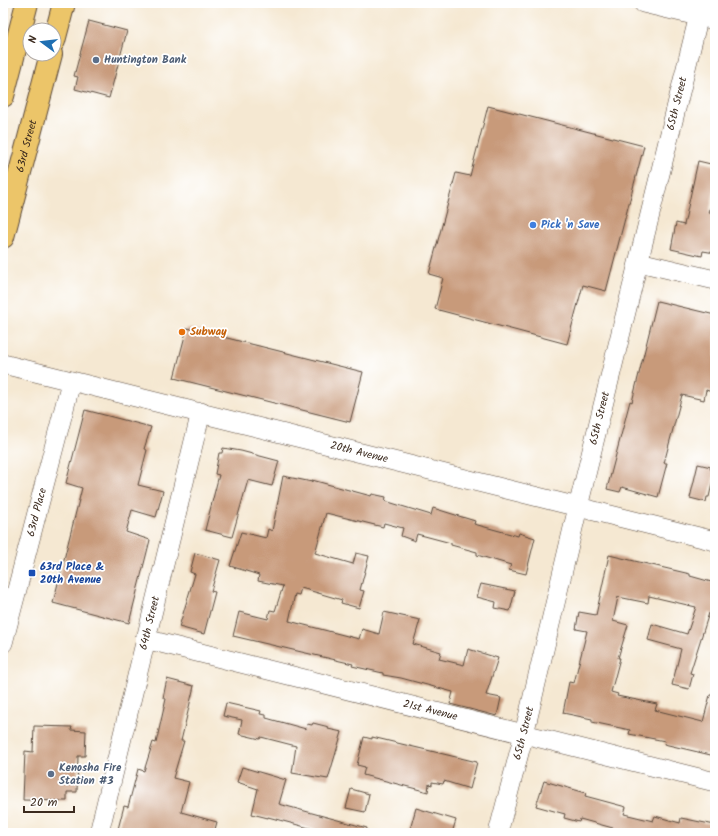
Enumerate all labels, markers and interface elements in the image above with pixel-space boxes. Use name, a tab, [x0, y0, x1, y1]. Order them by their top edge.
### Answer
north arrow	[22, 22, 62, 62]
text: N	[24, 34, 43, 45]
place label: Huntington Bank	[104, 51, 187, 69]
marker: Huntington Bank	[91, 55, 101, 65]
street label: 65th Street	[662, 74, 693, 132]
street label: 63rd Street	[11, 117, 43, 174]
place label: Pick 'n Save	[541, 216, 600, 234]
marker: Pick 'n Save	[528, 220, 538, 230]
place label: Subway	[190, 323, 227, 341]
marker: Subway	[177, 327, 187, 337]
street label: 65th Street	[585, 389, 615, 447]
street label: 20th Avenue	[328, 437, 390, 468]
street label: 63rd Place	[22, 486, 52, 539]
place label: 63rd Place & 20th Avenue	[40, 558, 104, 589]
marker: 63rd Place & 20th Avenue	[27, 568, 37, 578]
street label: 64th Street	[135, 594, 165, 652]
street label: 21st Avenue	[401, 695, 459, 726]
street label: 65th Street	[509, 704, 539, 762]
place label: Kenosha Fire Station #3	[59, 759, 122, 790]
marker: Kenosha Fire Station #3	[46, 769, 56, 779]
scale bar	[24, 788, 74, 814]
text: 20 m	[30, 793, 58, 812]

